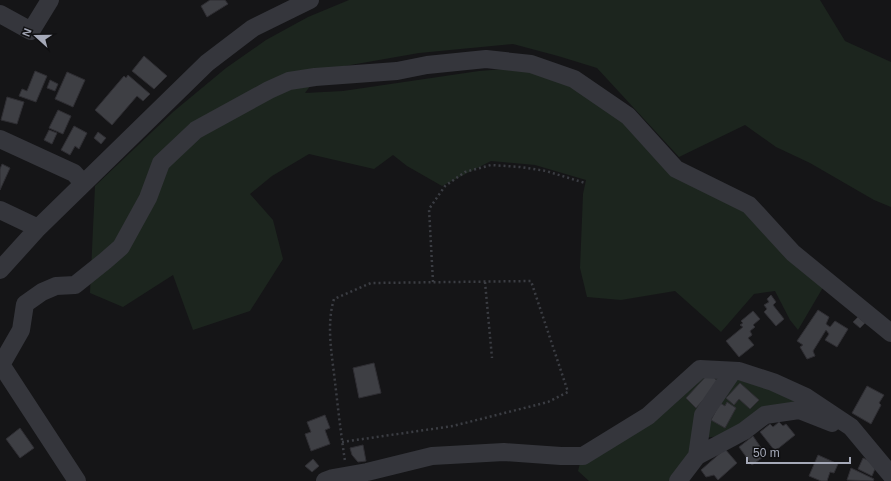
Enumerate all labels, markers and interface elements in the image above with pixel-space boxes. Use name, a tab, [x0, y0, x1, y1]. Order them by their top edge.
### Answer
north arrow	[16, 16, 56, 56]
text: N	[20, 27, 34, 38]
scale bar	[747, 439, 850, 465]
text: 50 m	[753, 446, 780, 460]

